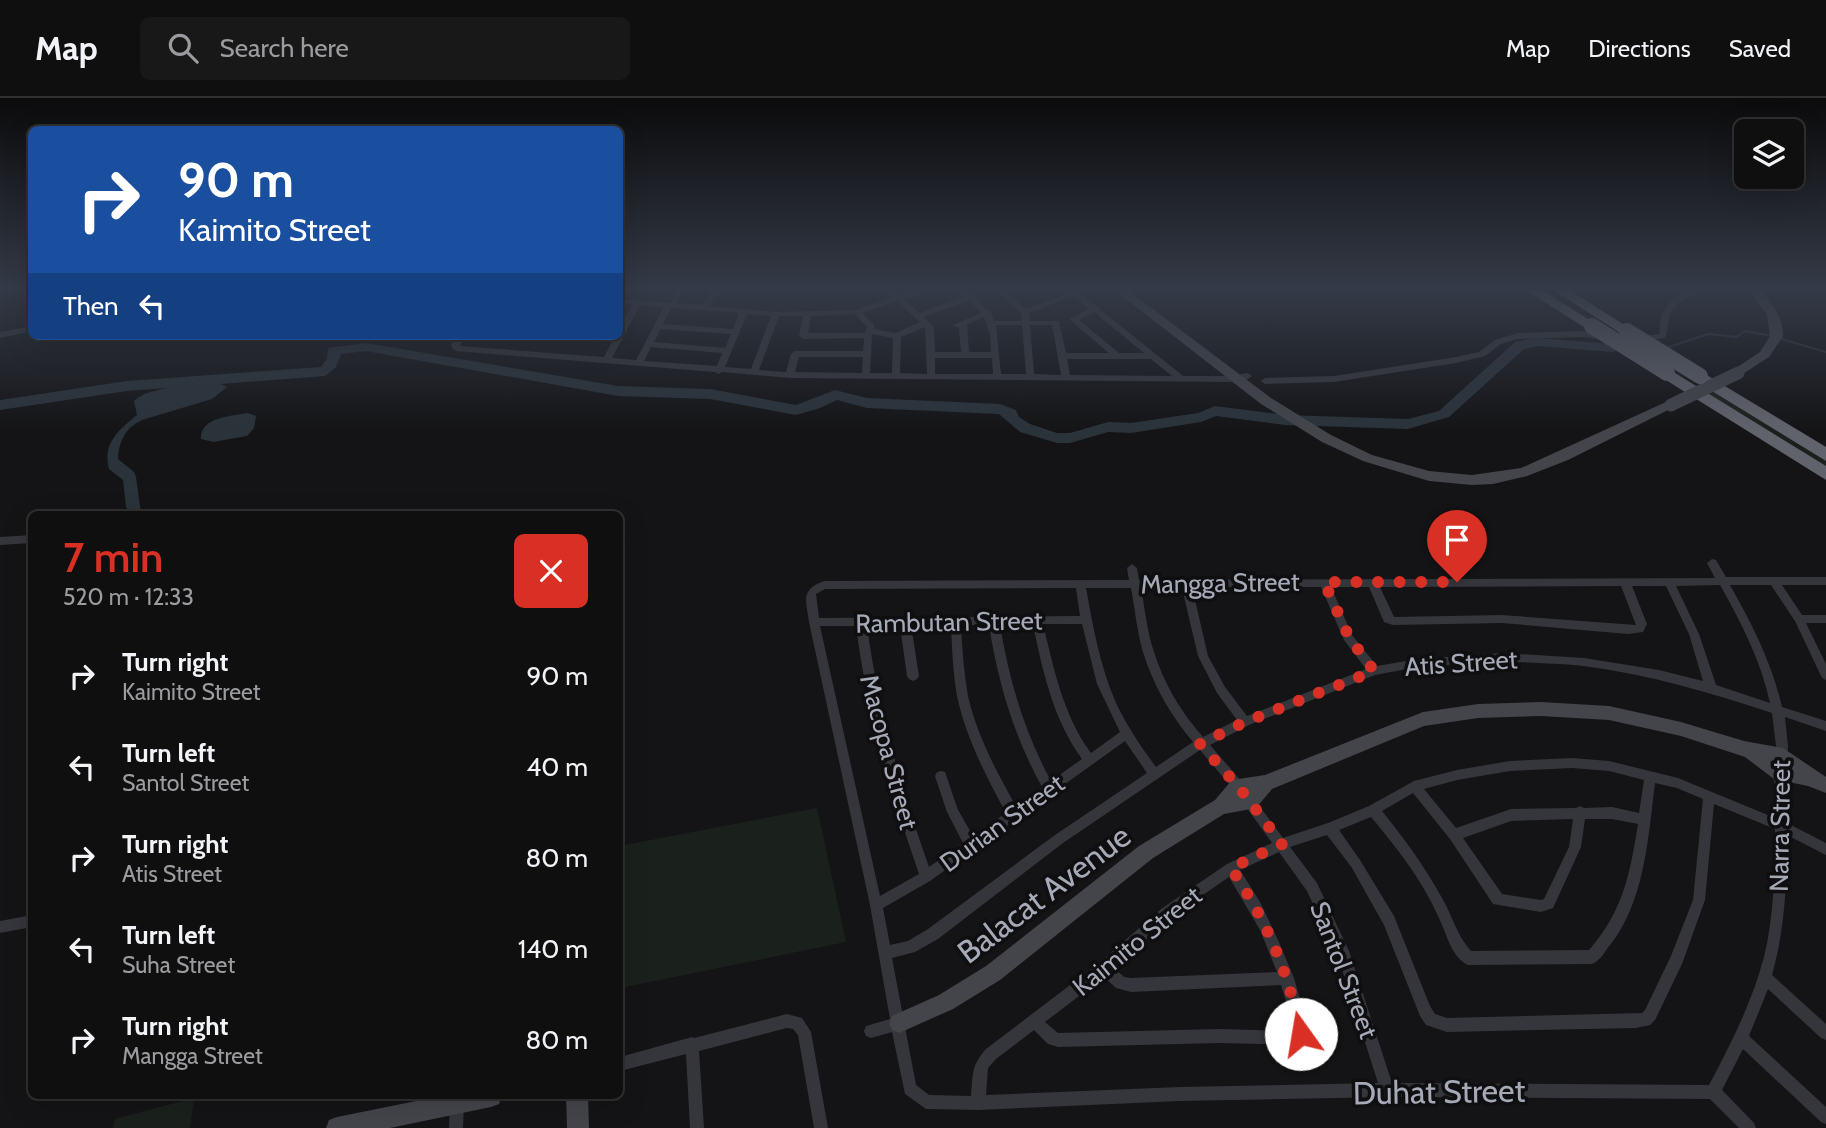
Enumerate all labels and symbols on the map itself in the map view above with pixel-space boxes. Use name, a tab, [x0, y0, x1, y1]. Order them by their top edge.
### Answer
pin	[1427, 510, 1487, 582]
street label: Mangga Street	[1140, 566, 1300, 600]
street label: Rambutan Street	[855, 604, 1043, 640]
street label: Atis Street	[1404, 643, 1519, 683]
street label: Macopa Street	[853, 671, 925, 833]
street label: Narra Street	[1763, 760, 1797, 892]
street label: Durian Street	[934, 767, 1071, 879]
street label: Balacat Avenue	[950, 816, 1138, 971]
street label: Kaimito Street	[1066, 879, 1208, 1003]
street label: Santol Street	[1303, 897, 1385, 1043]
position arrow	[1264, 997, 1338, 1071]
street label: Duhat Street	[1352, 1070, 1526, 1113]

